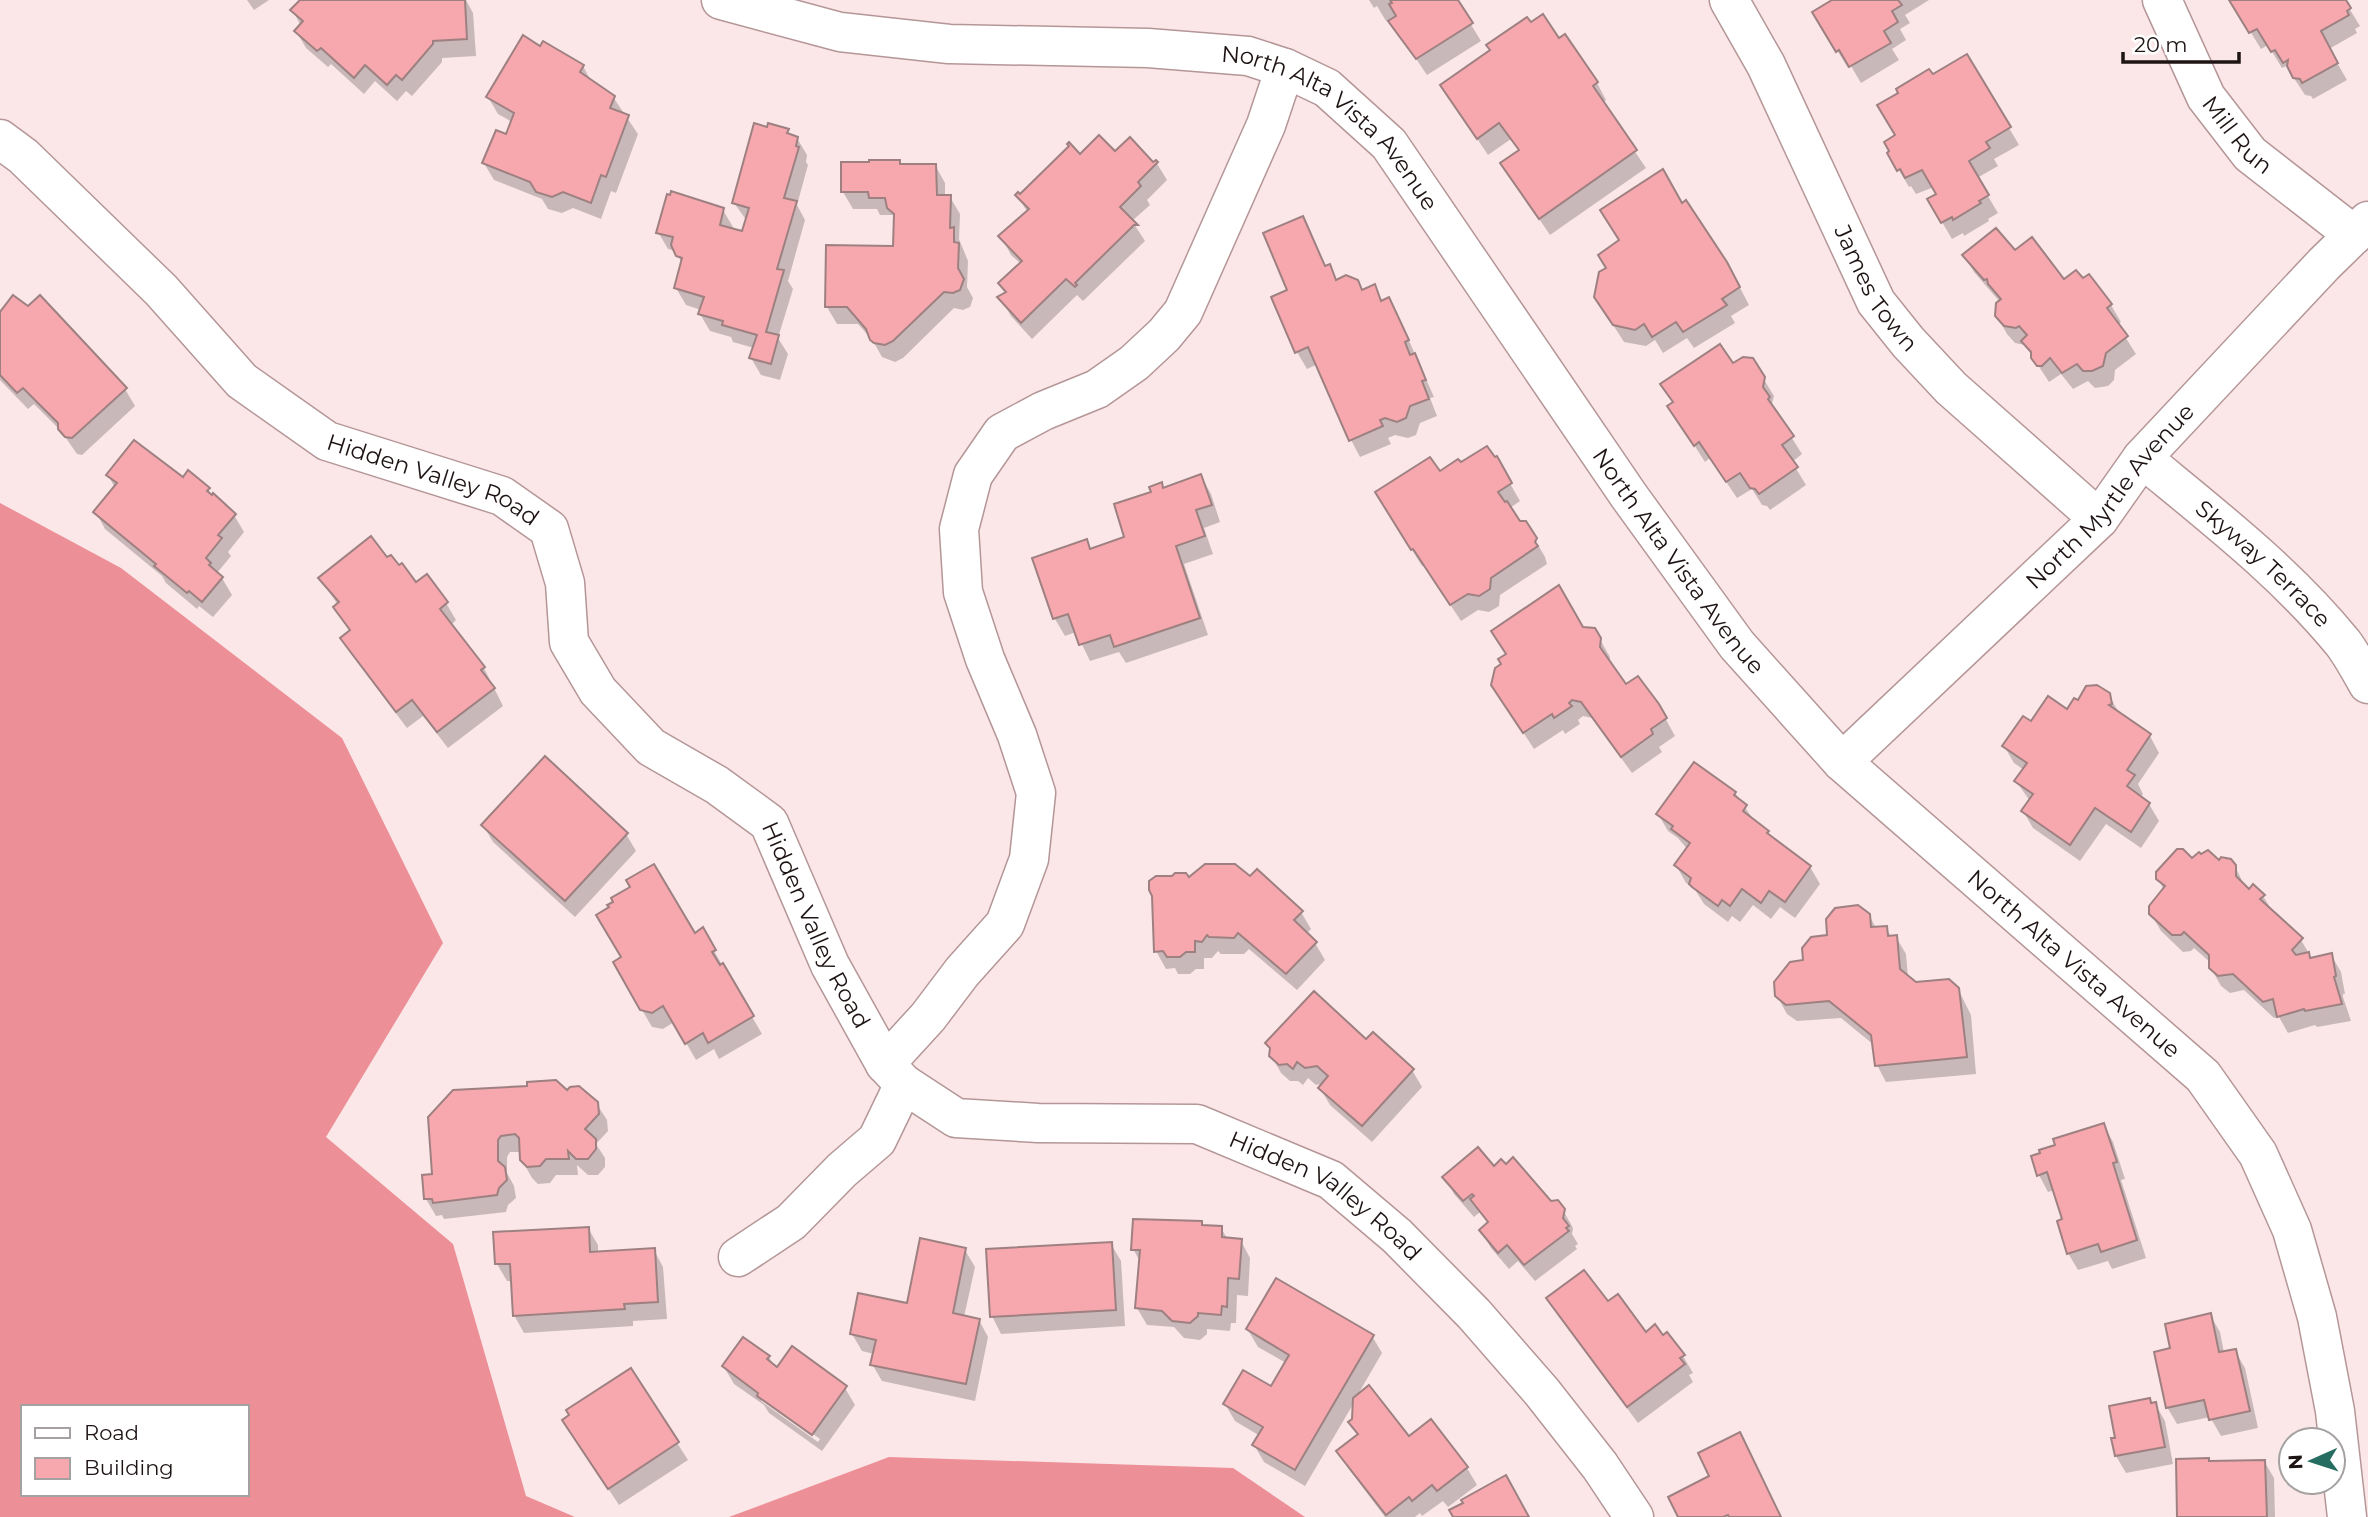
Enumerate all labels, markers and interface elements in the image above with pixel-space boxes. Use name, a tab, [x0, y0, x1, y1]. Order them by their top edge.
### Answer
scale bar	[2123, 21, 2238, 65]
text: 20 m	[2134, 32, 2188, 57]
street label: North Alta Vista Avenue	[1220, 40, 1444, 216]
street label: Mill Run	[2196, 90, 2278, 180]
street label: James Town	[1828, 220, 1924, 357]
street label: North Myrtle Avenue	[2020, 398, 2200, 595]
street label: Hidden Valley Road	[324, 428, 545, 532]
street label: North Alta Vista Avenue	[1587, 443, 1770, 680]
street label: Skyway Terrace	[2190, 494, 2337, 633]
street label: Hidden Valley Road	[756, 817, 876, 1033]
street label: North Alta Vista Avenue	[1962, 864, 2186, 1064]
street label: Hidden Valley Road	[1225, 1125, 1427, 1267]
legend	[21, 1405, 248, 1496]
text: Road	[84, 1420, 139, 1445]
north arrow	[2277, 1426, 2347, 1496]
text: N	[2284, 1454, 2307, 1470]
text: Building	[84, 1455, 174, 1480]

